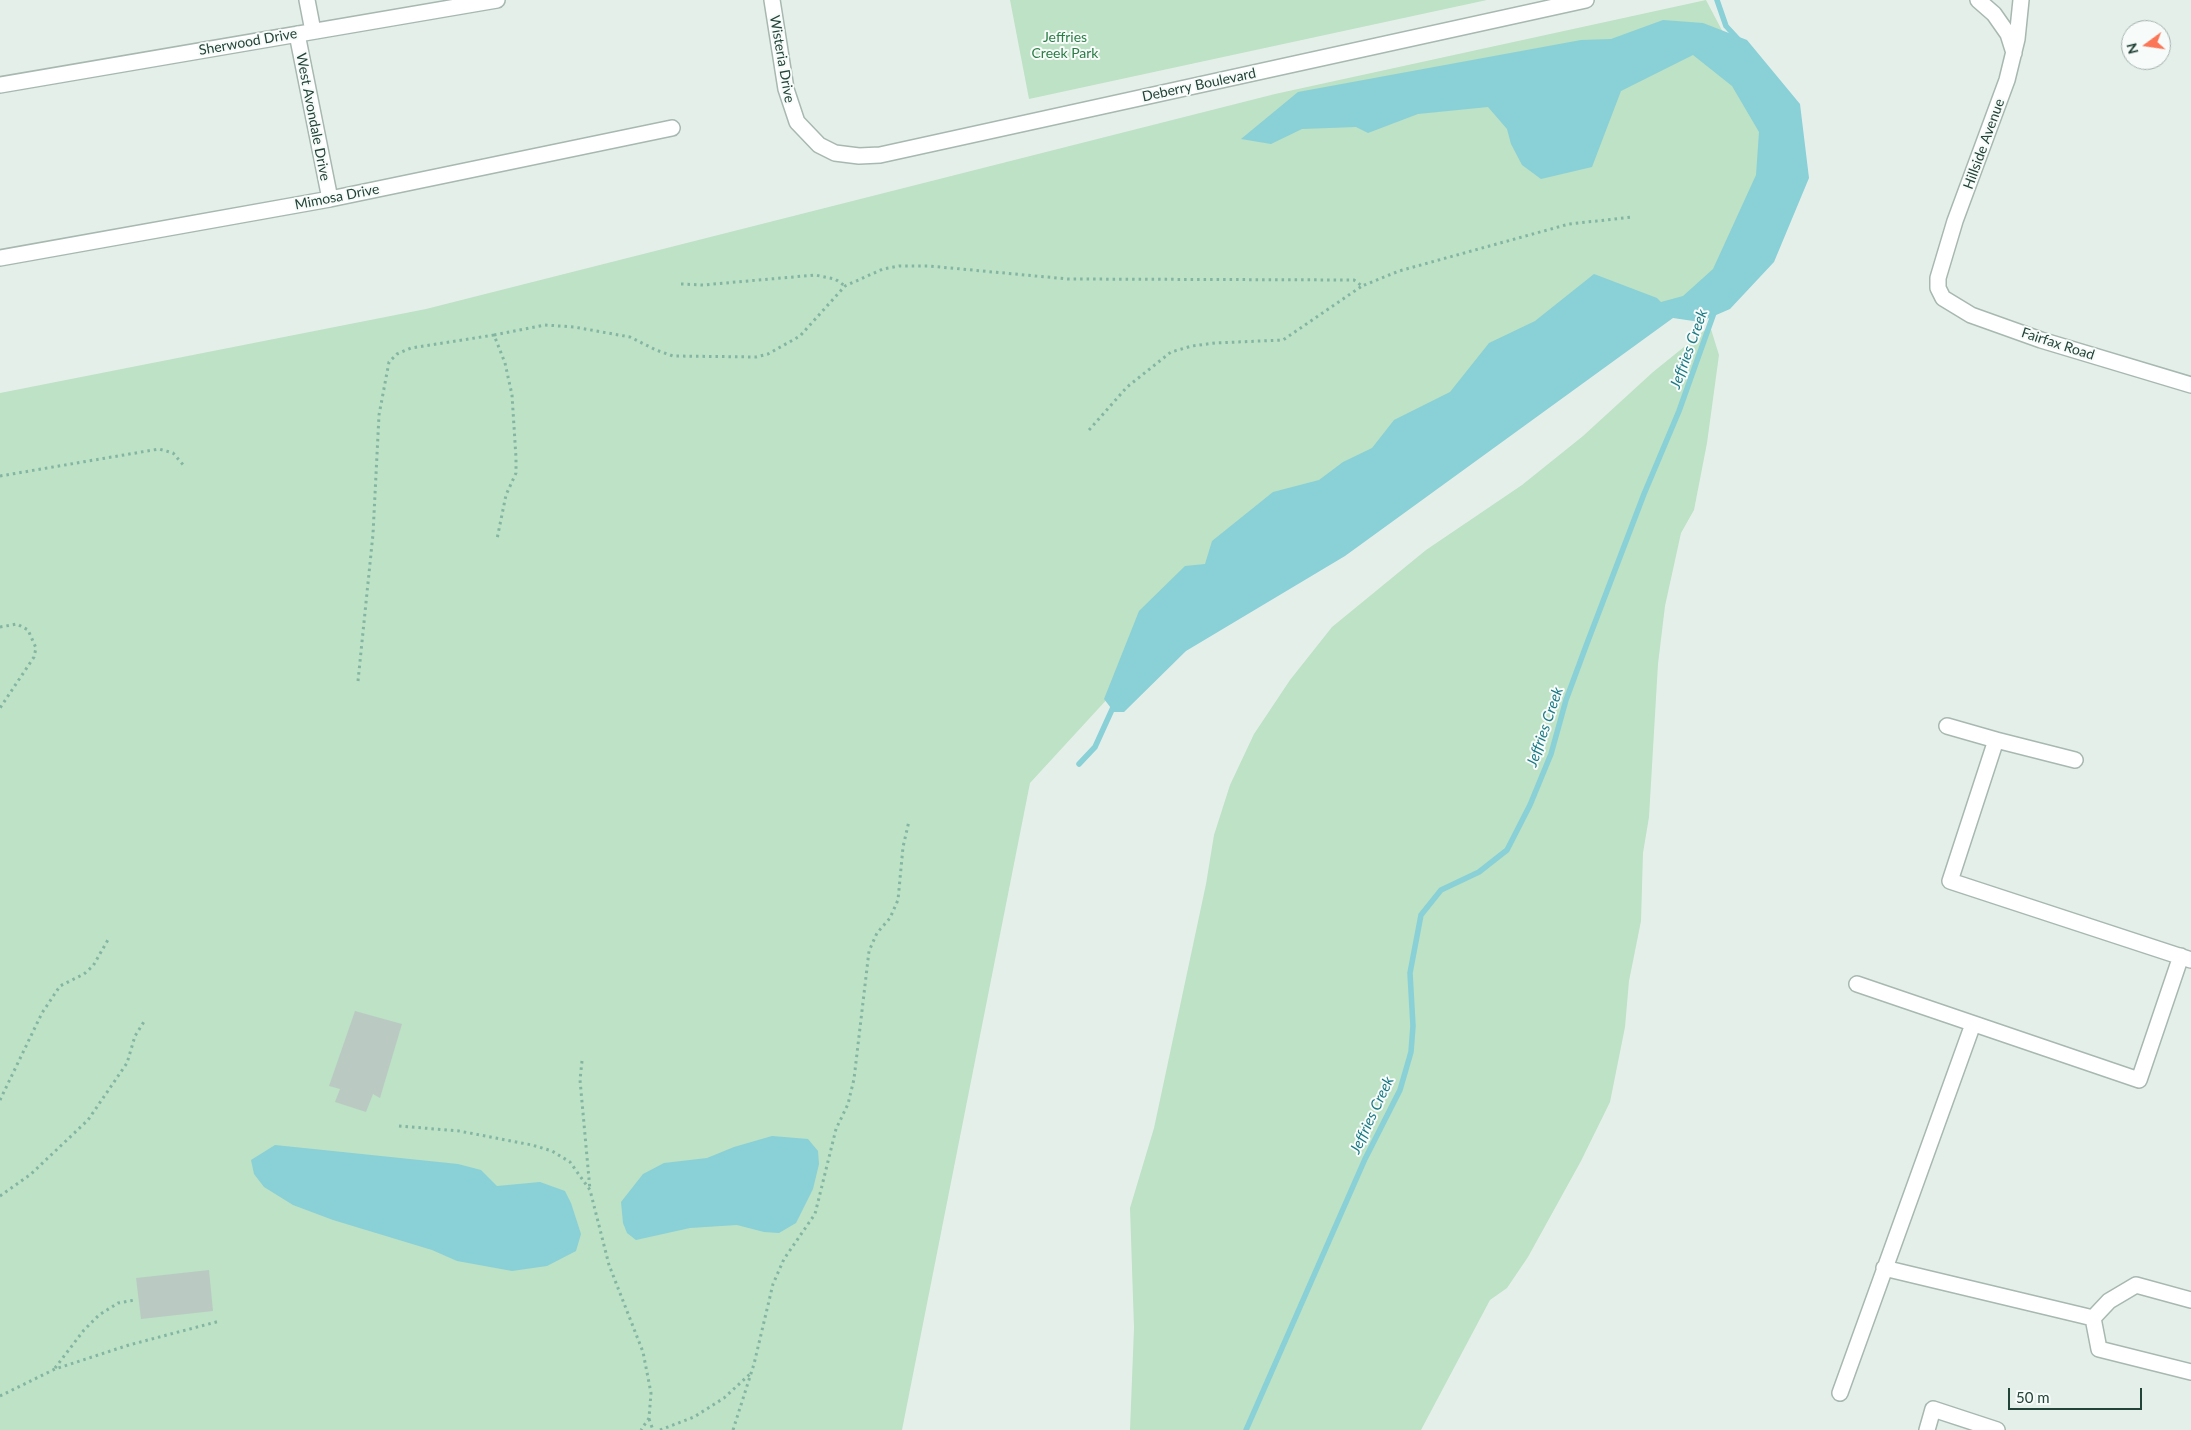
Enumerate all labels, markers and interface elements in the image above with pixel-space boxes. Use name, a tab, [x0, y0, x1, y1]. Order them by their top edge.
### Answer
street label: Wisteria Drive	[766, 14, 798, 104]
north arrow	[2121, 20, 2171, 70]
street label: Sherwood Drive	[198, 25, 298, 59]
park label: Jeffries Creek Park	[1032, 29, 1098, 62]
text: N	[2122, 41, 2141, 56]
street label: West Avondale Drive	[292, 52, 334, 182]
street label: Deberry Boulevard	[1140, 65, 1258, 105]
street label: Hillside Avenue	[1960, 96, 2008, 192]
street label: Mimosa Drive	[293, 181, 381, 213]
water label: Jeffries Creek	[1666, 307, 1712, 391]
street label: Fairfax Road	[2019, 324, 2097, 364]
water label: Jeffries Creek	[1523, 685, 1567, 769]
water label: Jeffries Creek	[1346, 1074, 1398, 1156]
scale bar	[2011, 1378, 2145, 1410]
text: 50 m	[2016, 1388, 2050, 1406]

